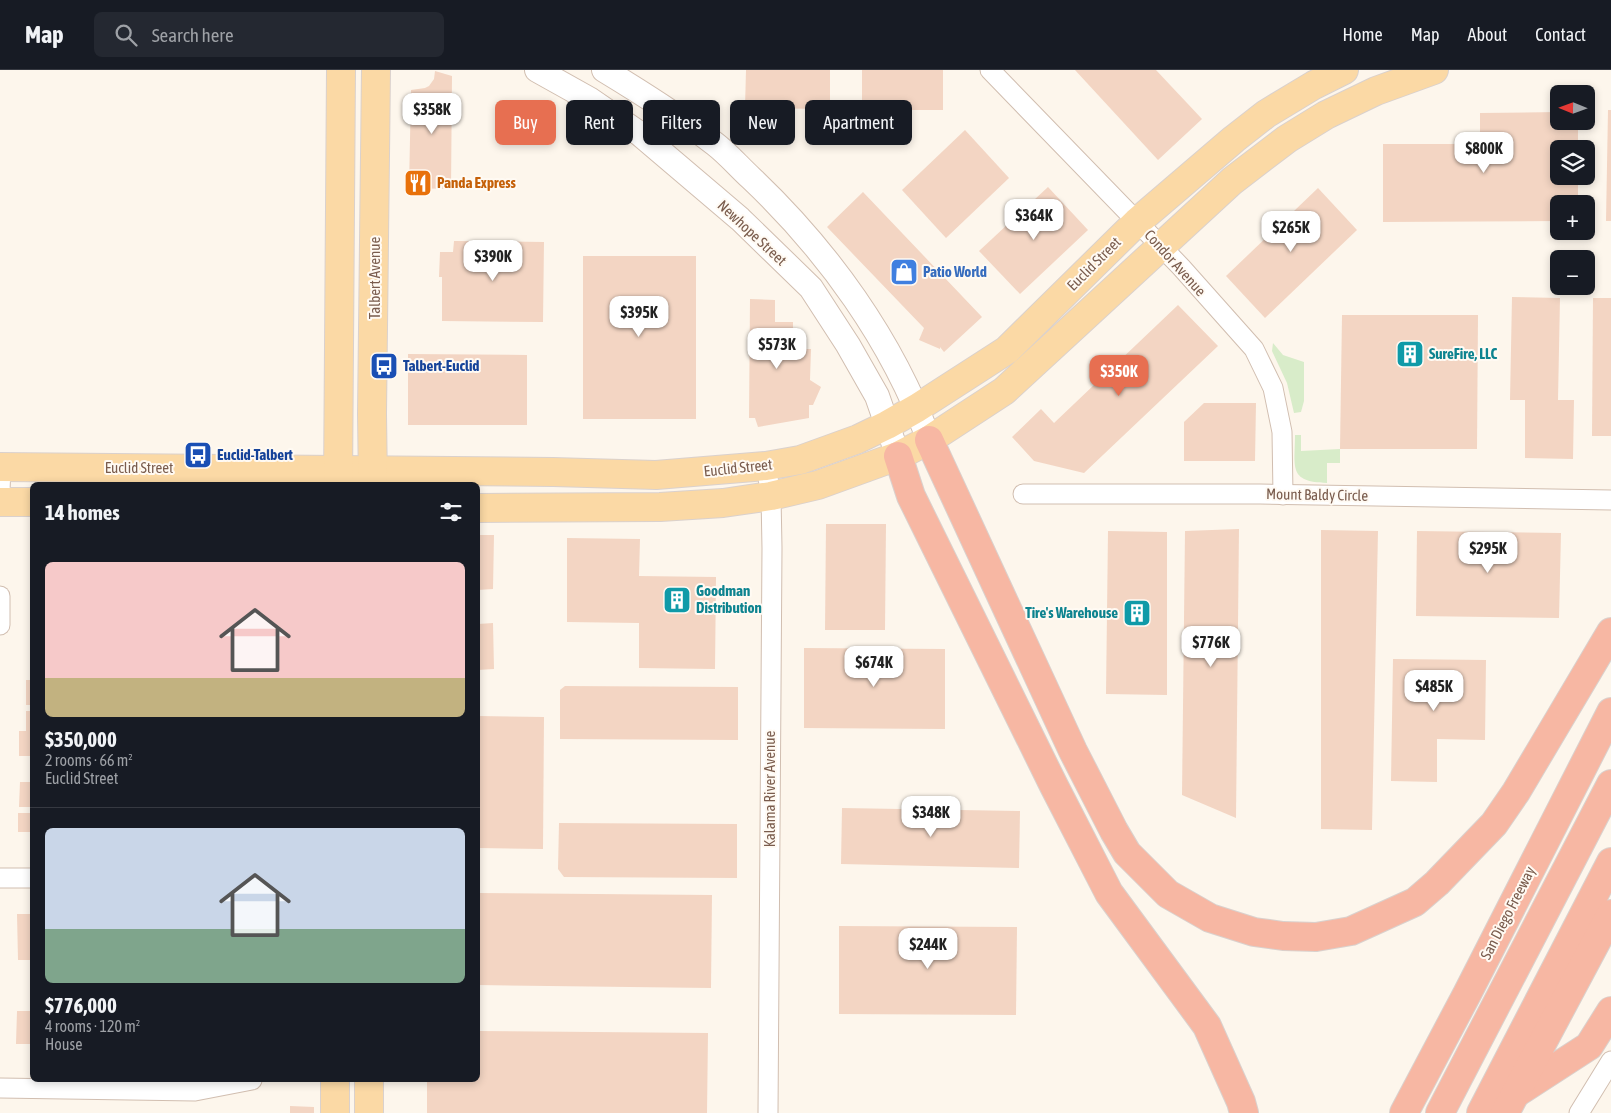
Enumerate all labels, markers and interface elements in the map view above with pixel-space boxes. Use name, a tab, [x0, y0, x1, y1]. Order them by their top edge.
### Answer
search box	[94, 12, 444, 57]
text: Map	[25, 21, 64, 48]
icon: search	[112, 21, 140, 49]
text: Search here	[152, 24, 234, 46]
text: Home	[1343, 24, 1383, 45]
text: Map	[1411, 24, 1440, 45]
text: About	[1468, 24, 1507, 45]
text: Contact	[1535, 24, 1586, 45]
north arrow	[1550, 85, 1595, 130]
map controls	[1550, 85, 1595, 295]
pin: $358K	[397, 92, 467, 135]
text: $358K	[413, 100, 451, 118]
chip: Buy	[495, 100, 556, 145]
chip: Rent	[566, 100, 633, 145]
chip: Filters	[643, 100, 720, 145]
chip: New	[730, 100, 795, 145]
chip: Apartment	[805, 100, 912, 145]
pin: $800K	[1449, 132, 1519, 174]
text: $800K	[1465, 139, 1503, 157]
button: layers	[1550, 140, 1595, 185]
restaurant icon: Panda Express	[403, 168, 433, 198]
place label: Panda Express	[437, 174, 517, 191]
button: +	[1550, 195, 1595, 240]
street label: Newhope Street	[714, 197, 790, 269]
pin: $364K	[999, 198, 1069, 241]
text: $364K	[1015, 206, 1053, 224]
pin: $265K	[1256, 210, 1326, 253]
text: $265K	[1272, 218, 1310, 236]
street label: Condor Avenue	[1141, 226, 1210, 299]
street label: Euclid Street	[1063, 233, 1124, 294]
street label: Talbert Avenue	[366, 237, 383, 319]
pin: $390K	[458, 240, 528, 282]
text: $390K	[474, 247, 512, 265]
button: −	[1550, 250, 1595, 295]
shop icon: Patio World	[889, 257, 919, 287]
place label: Patio World	[923, 263, 987, 280]
pin: $395K	[604, 296, 674, 338]
text: $395K	[620, 303, 658, 321]
pin: $573K	[742, 328, 812, 370]
text: $573K	[758, 335, 796, 353]
building icon: SureFire, LLC	[1395, 339, 1425, 369]
place label: SureFire, LLC	[1429, 345, 1498, 362]
bus stop icon: Talbert-Euclid	[369, 351, 399, 381]
pin: $350K	[1084, 354, 1154, 397]
place label: Talbert-Euclid	[403, 357, 479, 374]
text: $350K	[1100, 362, 1138, 380]
bus stop icon: Euclid-Talbert	[183, 440, 213, 470]
place label: Euclid-Talbert	[217, 446, 293, 463]
street label: Euclid Street	[703, 455, 773, 480]
street label: Euclid Street	[105, 459, 173, 476]
street label: Mount Baldy Circle	[1266, 485, 1368, 504]
icon: filters	[437, 498, 465, 526]
text: 14 homes	[45, 500, 120, 524]
pin: $295K	[1453, 532, 1523, 574]
text: $295K	[1469, 539, 1507, 557]
place label: Goodman Distribution	[696, 582, 762, 616]
building icon: Goodman Distribution	[662, 585, 692, 615]
icon: home	[210, 595, 300, 685]
building icon: Tire's Warehouse	[1122, 598, 1152, 628]
place label: Tire's Warehouse	[1025, 604, 1118, 621]
pin: $776K	[1176, 626, 1246, 668]
text: $776K	[1192, 633, 1230, 651]
pin: $674K	[839, 646, 909, 688]
text: $674K	[855, 653, 893, 671]
pin: $485K	[1399, 670, 1469, 712]
text: $485K	[1415, 677, 1453, 695]
text: $350,000	[45, 727, 117, 751]
street label: Kalama River Avenue	[761, 731, 778, 847]
text: 2 rooms · 66 m²	[45, 751, 133, 769]
text: Euclid Street	[45, 769, 118, 787]
pin: $348K	[896, 796, 966, 838]
text: $348K	[912, 803, 950, 821]
icon: home	[210, 860, 300, 950]
street label: San Diego Freeway	[1477, 863, 1538, 962]
pin: $244K	[893, 928, 963, 970]
text: $244K	[909, 935, 947, 953]
text: $776,000	[45, 993, 117, 1017]
text: 4 rooms · 120 m²	[45, 1017, 140, 1035]
text: House	[45, 1035, 82, 1053]

